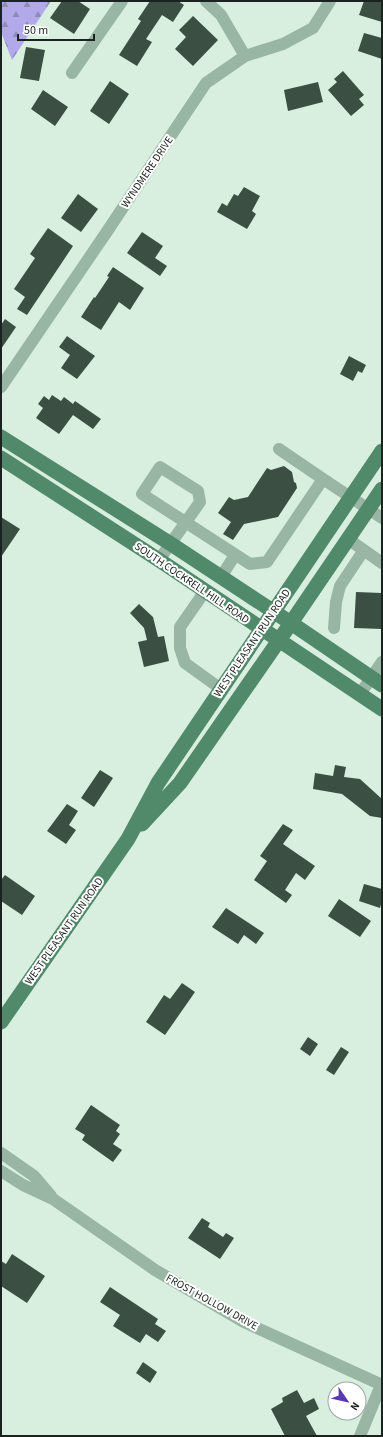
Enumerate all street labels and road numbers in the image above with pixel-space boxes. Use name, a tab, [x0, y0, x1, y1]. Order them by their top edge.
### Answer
street label: WYNDMERE DRIVE	[118, 133, 177, 211]
street label: SOUTH COCKRELL HILL ROAD	[132, 539, 253, 627]
street label: WEST PLEASANT RUN ROAD	[210, 586, 294, 700]
street label: WEST PLEASANT RUN ROAD	[21, 874, 107, 988]
street label: FROST HOLLOW DRIVE	[163, 1270, 261, 1334]

